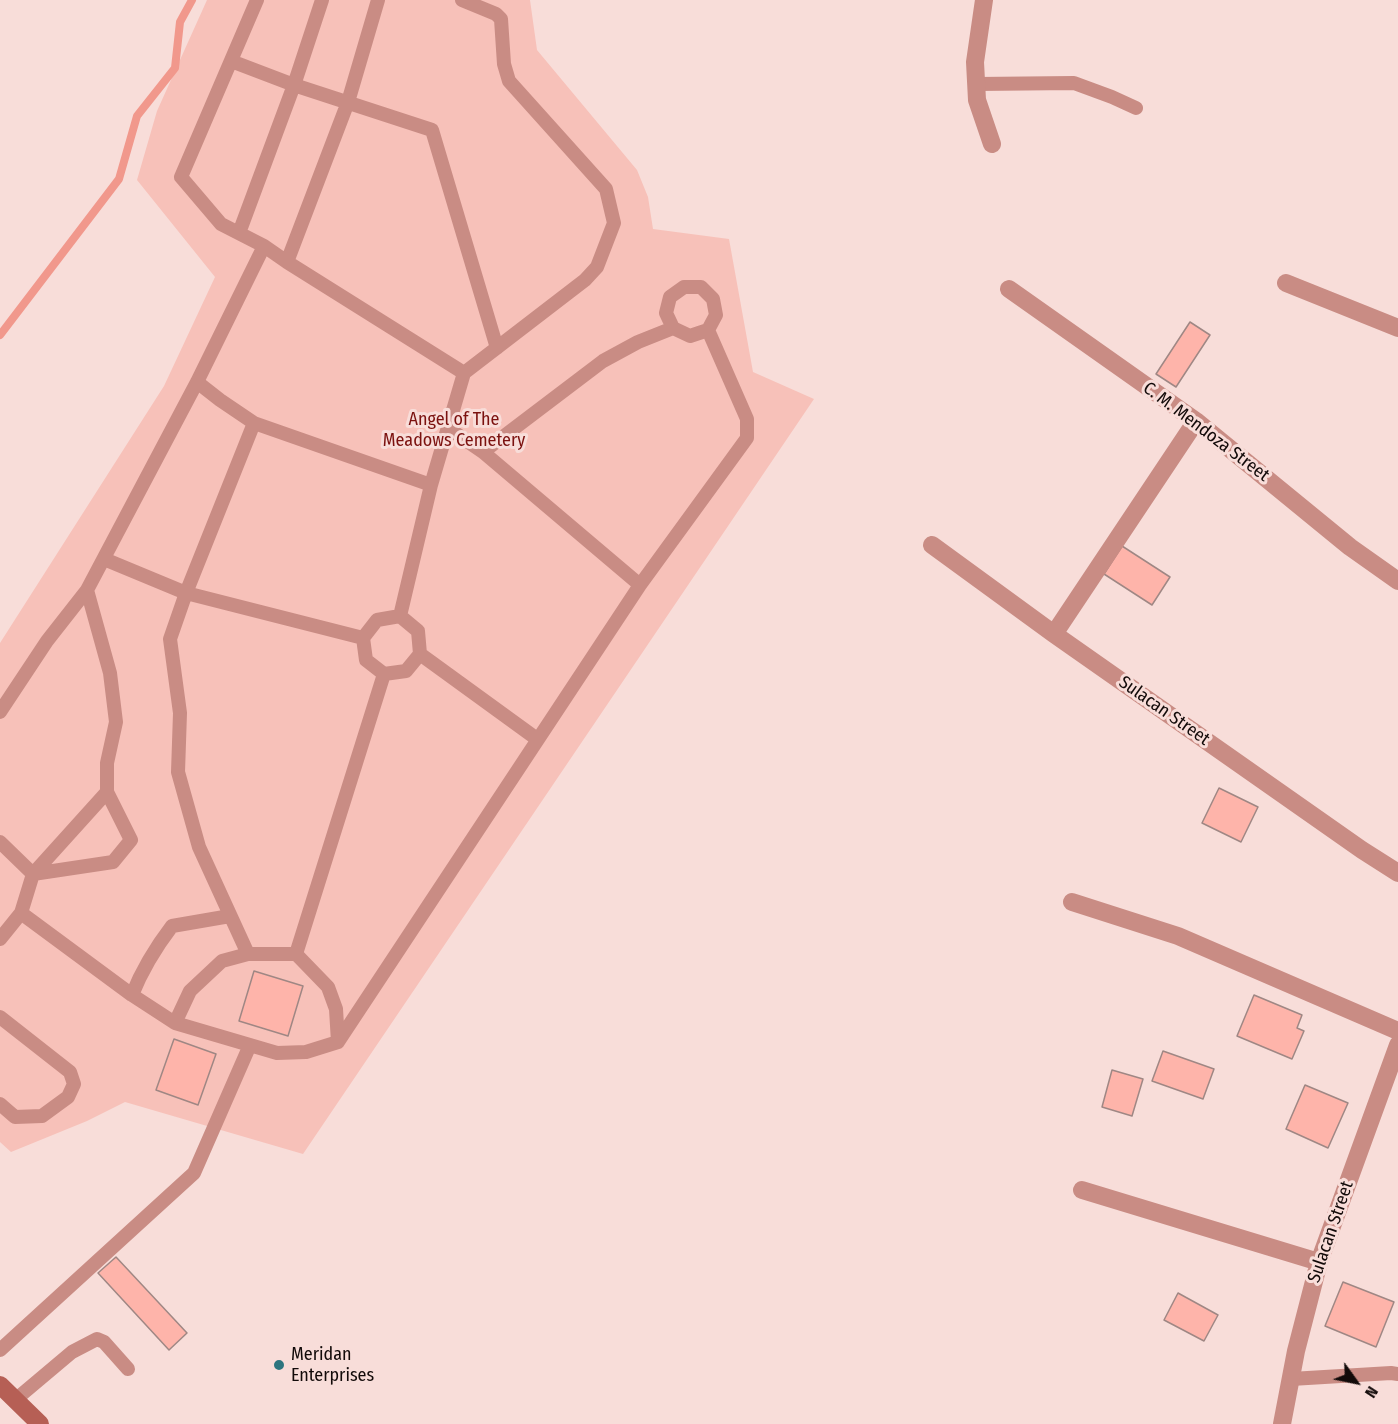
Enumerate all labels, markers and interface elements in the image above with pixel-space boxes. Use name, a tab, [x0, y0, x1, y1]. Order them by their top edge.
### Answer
street label: C. M. Mendoza Street	[1139, 378, 1273, 486]
park label: Angel of The Meadows Cemetery	[383, 409, 525, 452]
street label: Sulacan Street	[1114, 672, 1214, 750]
street label: Sulacan Street	[1304, 1178, 1358, 1286]
place label: Meridan Enterprises	[291, 1344, 374, 1386]
north arrow	[1326, 1352, 1386, 1412]
marker: Meridan Enterprises	[272, 1358, 286, 1372]
text: N	[1361, 1383, 1382, 1401]

